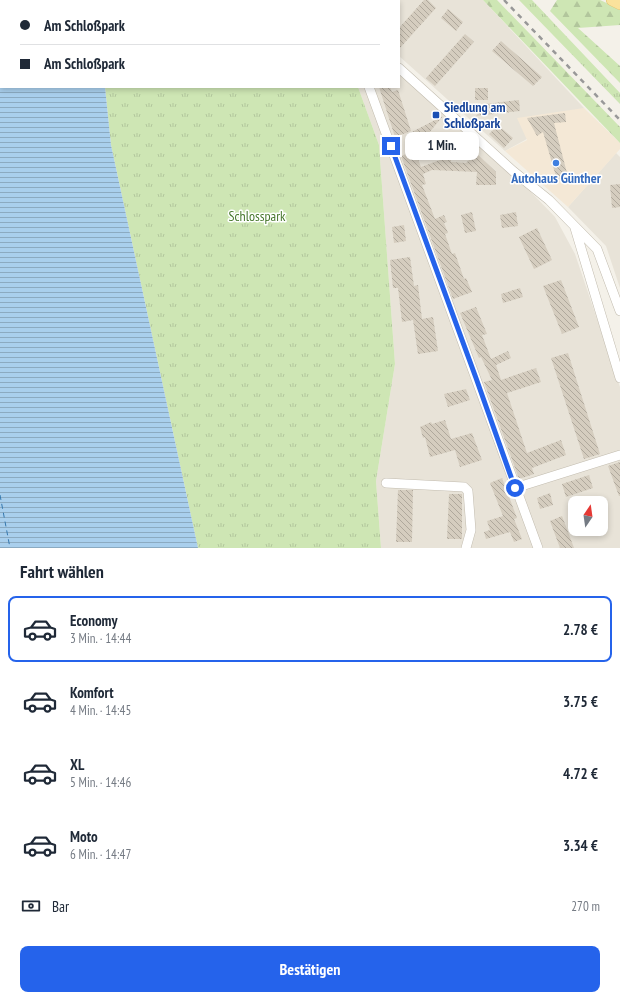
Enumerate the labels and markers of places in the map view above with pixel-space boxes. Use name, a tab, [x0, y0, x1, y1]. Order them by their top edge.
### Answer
place label: Siedlung am Schloßpark	[444, 98, 506, 132]
marker: Siedlung am Schloßpark	[431, 110, 441, 120]
marker: Autohaus Günther	[551, 158, 561, 168]
place label: Autohaus Günther	[510, 169, 602, 187]

